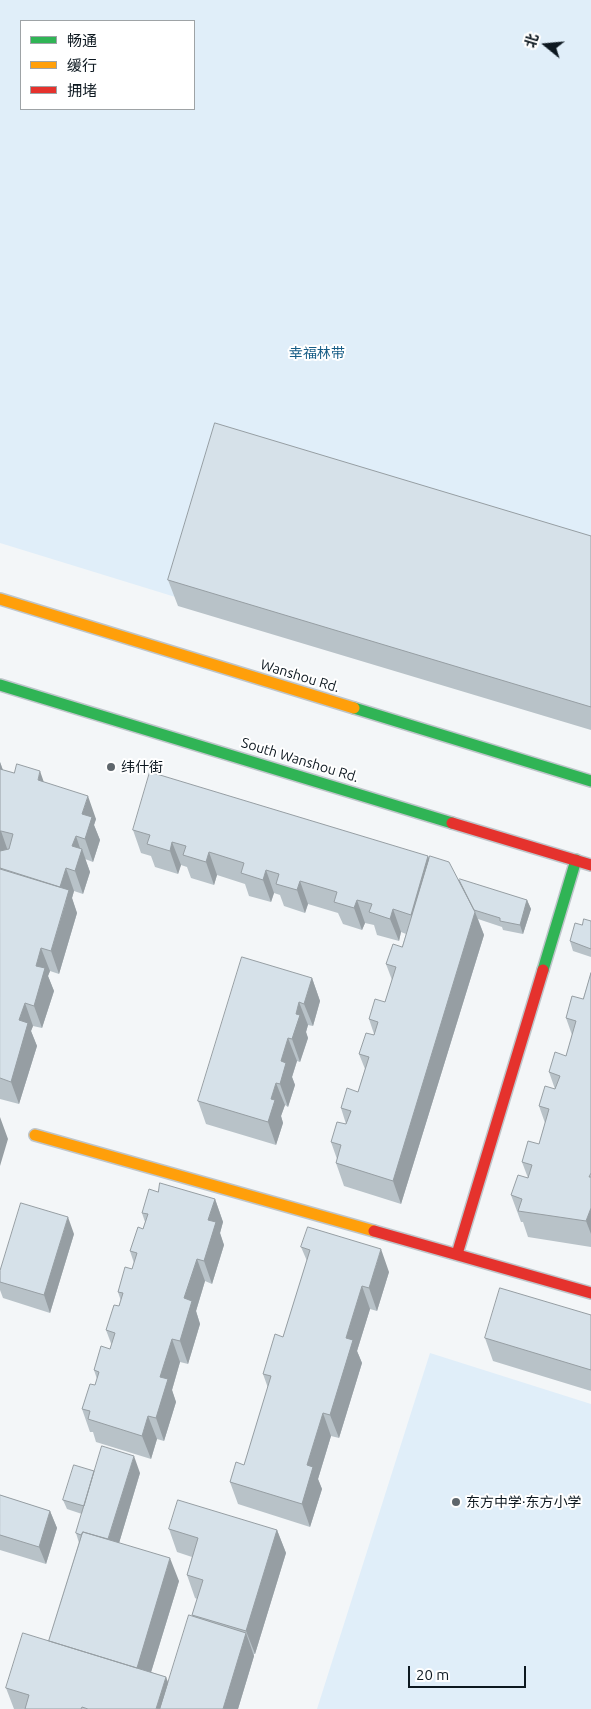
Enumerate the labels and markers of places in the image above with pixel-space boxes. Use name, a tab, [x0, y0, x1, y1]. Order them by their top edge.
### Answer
place label: 纬什街	[121, 759, 163, 775]
marker: 纬什街	[105, 761, 117, 773]
place label: 东方中学·东方小学	[466, 1494, 581, 1510]
marker: 东方中学·东方小学	[450, 1496, 462, 1508]

